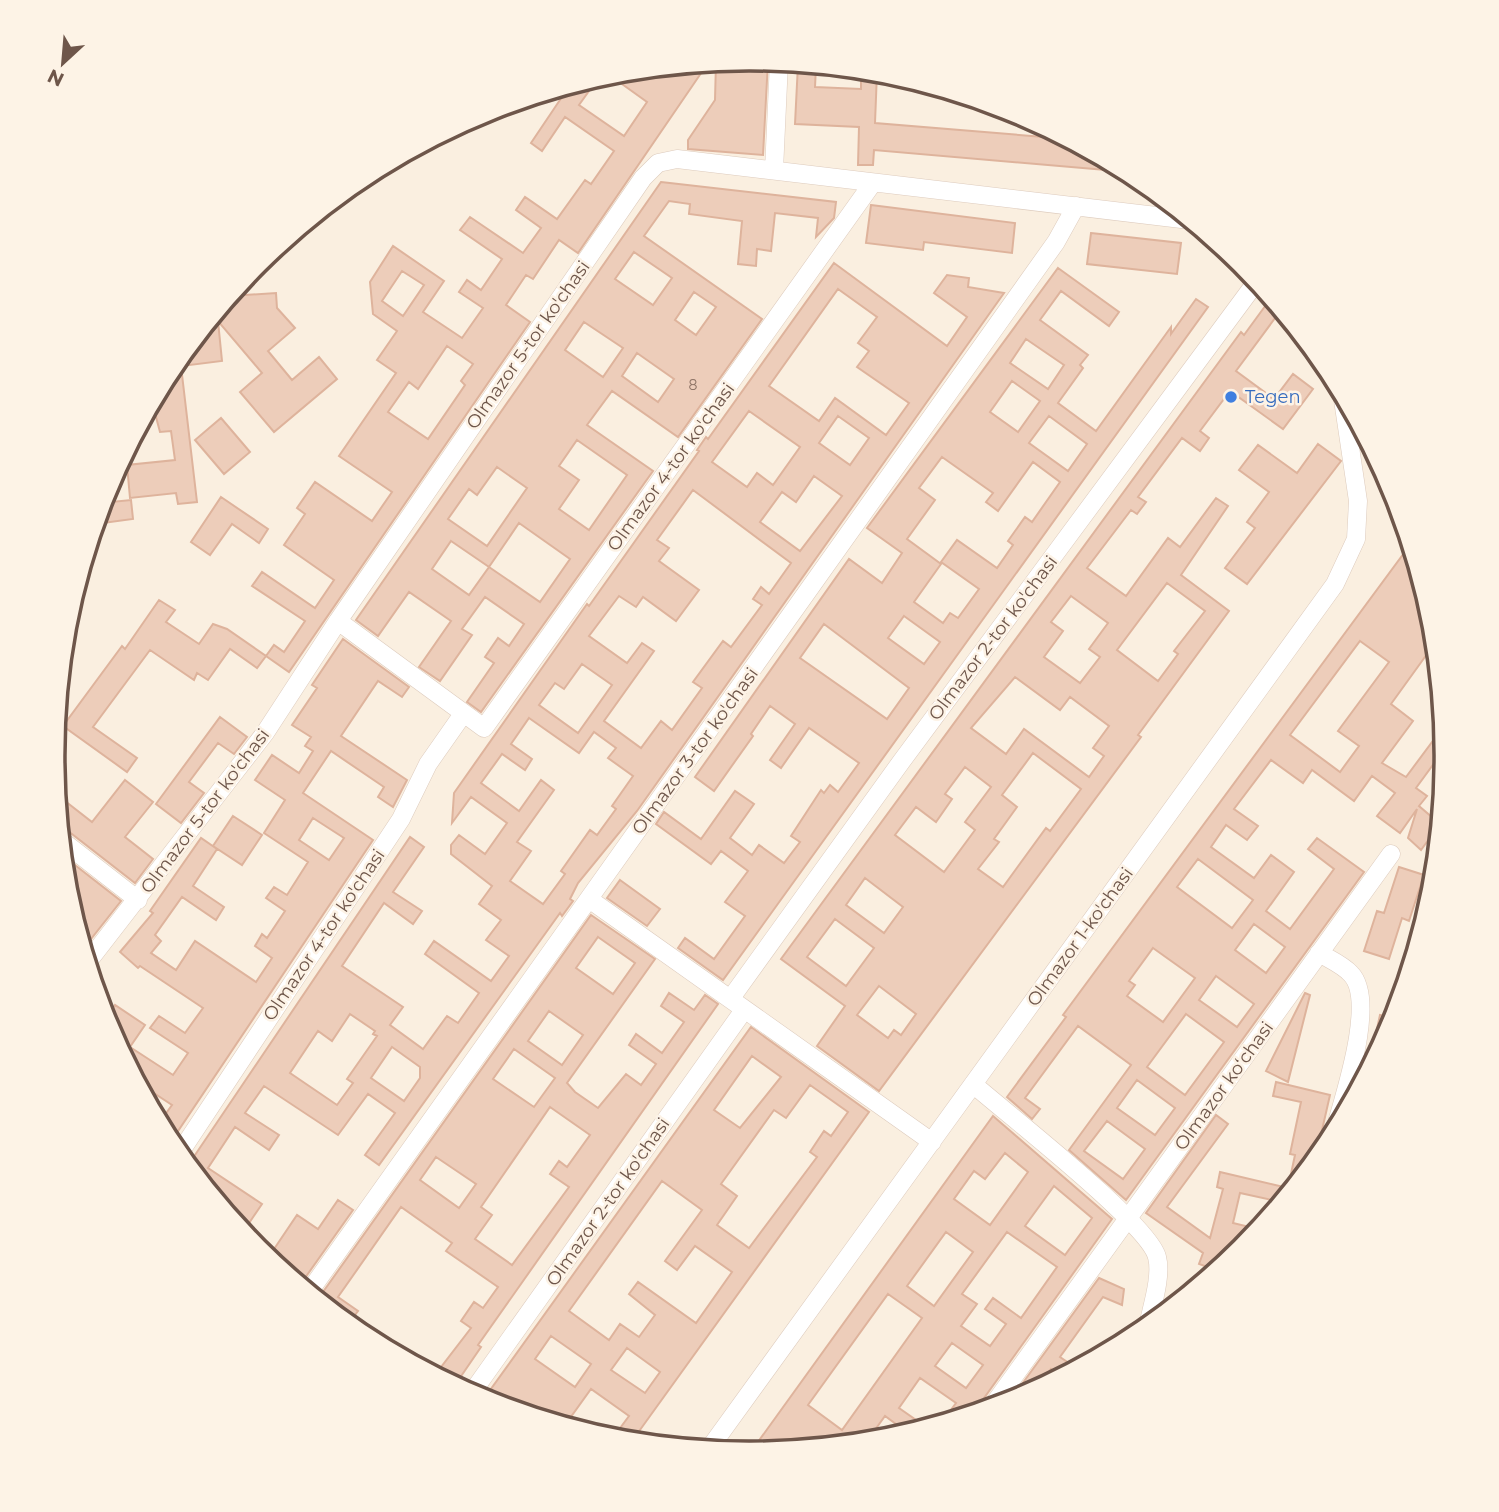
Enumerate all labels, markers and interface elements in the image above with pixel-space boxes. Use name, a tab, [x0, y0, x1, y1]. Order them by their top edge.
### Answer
north arrow	[28, 28, 98, 98]
text: N	[44, 64, 68, 92]
street label: Olmazor 5-tor ko'chasi	[461, 257, 595, 433]
house number: 8	[689, 376, 698, 394]
street label: Olmazor 4-tor ko'chasi	[603, 379, 739, 555]
place label: Tegen	[1245, 386, 1301, 408]
marker: Tegen	[1223, 389, 1239, 405]
street label: Olmazor 2-tor ko'chasi	[924, 551, 1062, 725]
street label: Olmazor 3-tor ko'chasi	[627, 663, 763, 839]
street label: Olmazor 5-tor ko'chasi	[136, 724, 274, 898]
street label: Olmazor 4-tor ko'chasi	[258, 845, 390, 1025]
street label: Olmazor 1-ko'chasi	[1022, 863, 1138, 1011]
street label: Olmazor koʻchasi	[1170, 1017, 1278, 1155]
street label: Olmazor 2-tor ko'chasi	[542, 1114, 674, 1290]

